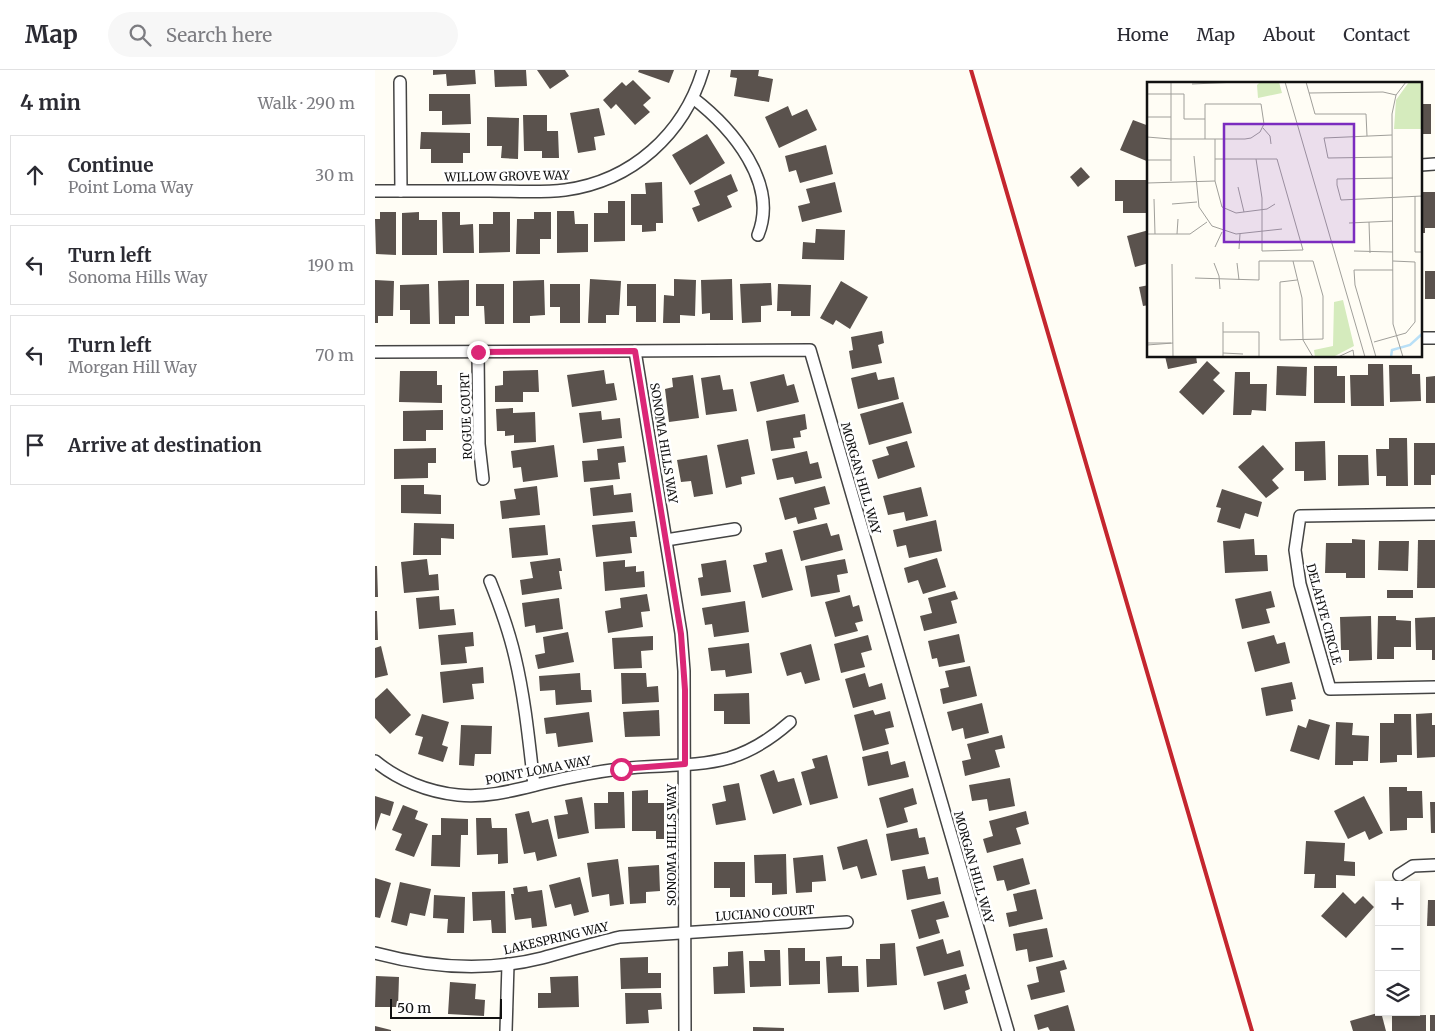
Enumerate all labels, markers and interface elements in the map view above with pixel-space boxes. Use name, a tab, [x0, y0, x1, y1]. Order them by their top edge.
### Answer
search box	[108, 12, 458, 57]
text: Map	[25, 19, 78, 50]
icon: search	[126, 21, 154, 49]
text: Search here	[166, 23, 272, 47]
text: Home	[1117, 23, 1169, 46]
text: Map	[1197, 23, 1235, 46]
text: About	[1263, 23, 1315, 46]
text: Contact	[1343, 23, 1410, 46]
inset map	[1147, 82, 1423, 358]
text: 4 min	[20, 89, 81, 116]
text: Walk · 290 m	[258, 93, 355, 113]
text: Continue	[68, 153, 154, 177]
icon: ahead	[21, 161, 49, 189]
text: 30 m	[315, 165, 354, 185]
street label: WILLOW GROVE WAY	[443, 167, 570, 185]
text: Point Loma Way	[68, 177, 193, 197]
text: Turn left	[68, 243, 152, 267]
icon: left	[21, 251, 49, 279]
text: 190 m	[308, 255, 354, 275]
text: Sonoma Hills Way	[68, 267, 208, 287]
text: Turn left	[68, 333, 152, 357]
icon: left	[21, 341, 49, 369]
route end	[467, 341, 490, 364]
text: 70 m	[315, 345, 354, 365]
text: Morgan Hill Way	[68, 357, 197, 377]
street label: ROGUE COURT	[457, 372, 475, 460]
street label: SONOMA HILLS WAY	[647, 382, 681, 505]
street label: MORGAN HILL WAY	[838, 420, 884, 536]
icon: arrive	[21, 431, 49, 459]
text: Arrive at destination	[68, 433, 262, 457]
street label: DELAHYE CIRCLE	[1303, 562, 1345, 666]
street label: POINT LOMA WAY	[484, 752, 592, 788]
route start	[610, 758, 633, 781]
street label: SONOMA HILLS WAY	[664, 784, 679, 906]
street label: MORGAN HILL WAY	[951, 809, 997, 925]
map controls	[1375, 881, 1420, 1016]
button: +	[1375, 881, 1420, 926]
street label: LUCIANO COURT	[715, 902, 816, 924]
street label: LAKESPRING WAY	[502, 919, 610, 957]
button: −	[1375, 926, 1420, 971]
button: layers	[1375, 971, 1420, 1016]
scale bar	[390, 996, 503, 1019]
text: 50 m	[397, 999, 431, 1017]

